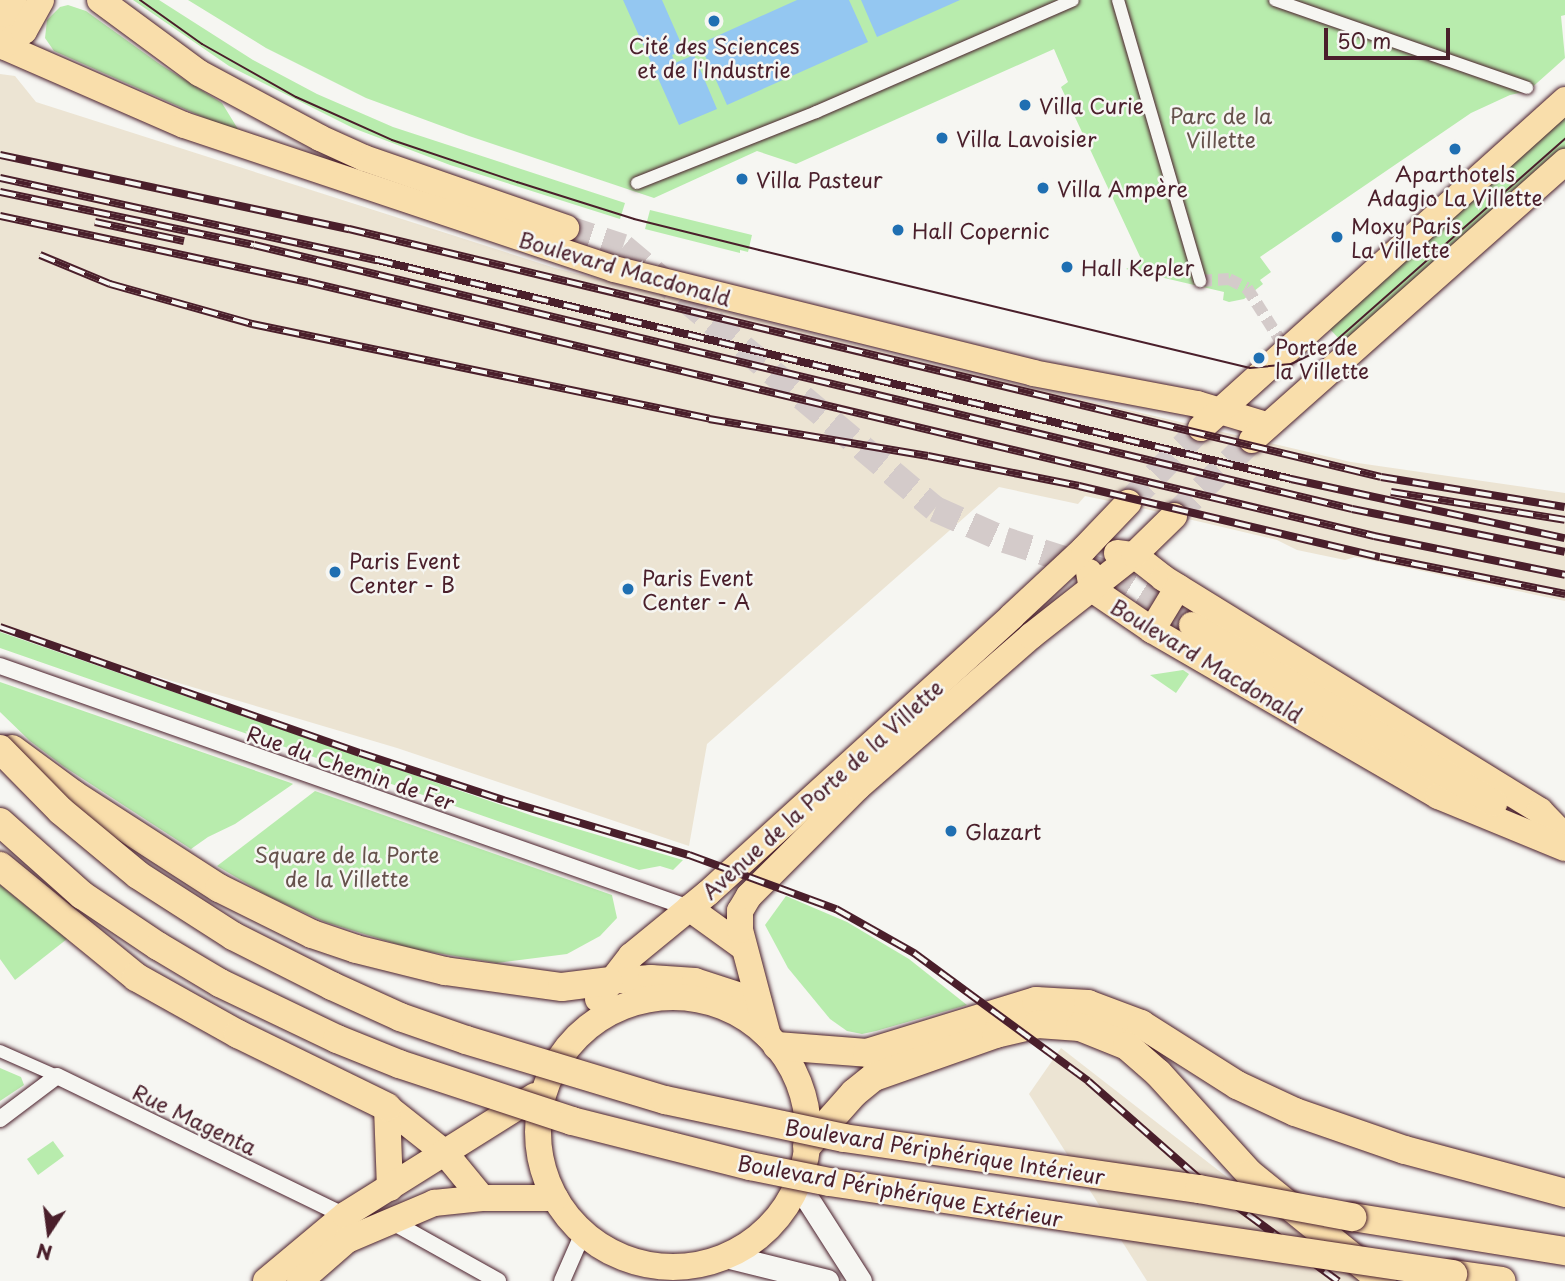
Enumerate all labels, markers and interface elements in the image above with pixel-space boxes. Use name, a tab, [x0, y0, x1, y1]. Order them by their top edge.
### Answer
marker: Cité des Sciences et de l'Industrie	[706, 13, 722, 29]
scale bar	[1327, 14, 1453, 58]
text: 50 m	[1337, 24, 1391, 56]
place label: Cité des Sciences et de l'Industrie	[627, 32, 801, 82]
place label: Villa Curie	[1039, 92, 1145, 118]
marker: Villa Curie	[1017, 97, 1033, 113]
park label: Parc de la Villette	[1170, 102, 1272, 152]
place label: Villa Lavoisier	[956, 125, 1096, 151]
marker: Villa Lavoisier	[934, 130, 950, 146]
marker: Aparthotels Adagio La Villette	[1447, 141, 1463, 157]
place label: Aparthotels Adagio La Villette	[1366, 160, 1544, 210]
place label: Villa Pasteur	[756, 166, 883, 192]
marker: Villa Pasteur	[734, 171, 750, 187]
place label: Villa Ampère	[1057, 175, 1188, 201]
marker: Villa Ampère	[1035, 180, 1051, 196]
place label: Moxy Paris La Villette	[1351, 212, 1462, 262]
place label: Hall Copernic	[912, 217, 1050, 243]
marker: Hall Copernic	[890, 222, 906, 238]
street label: Boulevard Macdonald	[516, 226, 734, 310]
marker: Moxy Paris La Villette	[1329, 229, 1345, 245]
place label: Hall Kepler	[1081, 254, 1194, 280]
marker: Hall Kepler	[1059, 259, 1075, 275]
place label: Porte de la Villette	[1275, 333, 1371, 383]
marker: Porte de la Villette	[1249, 348, 1269, 368]
place label: Paris Event Center - B	[349, 547, 462, 597]
marker: Paris Event Center - B	[327, 564, 343, 580]
place label: Paris Event Center - A	[642, 564, 755, 614]
marker: Paris Event Center - A	[620, 581, 636, 597]
street label: Boulevard Macdonald	[1107, 593, 1307, 727]
street label: Avenue de la Porte de la Villette	[695, 673, 949, 905]
street label: Rue du Chemin de Fer	[242, 719, 460, 815]
place label: Glazart	[965, 818, 1041, 844]
marker: Glazart	[943, 823, 959, 839]
park label: Square de la Porte de la Villette	[253, 841, 441, 891]
street label: Rue Magenta	[128, 1078, 262, 1160]
street label: Boulevard Périphérique Intérieur	[783, 1113, 1107, 1189]
street label: Boulevard Périphérique Extérieur	[735, 1149, 1065, 1231]
north arrow	[14, 1197, 84, 1267]
text: N	[34, 1237, 55, 1268]

